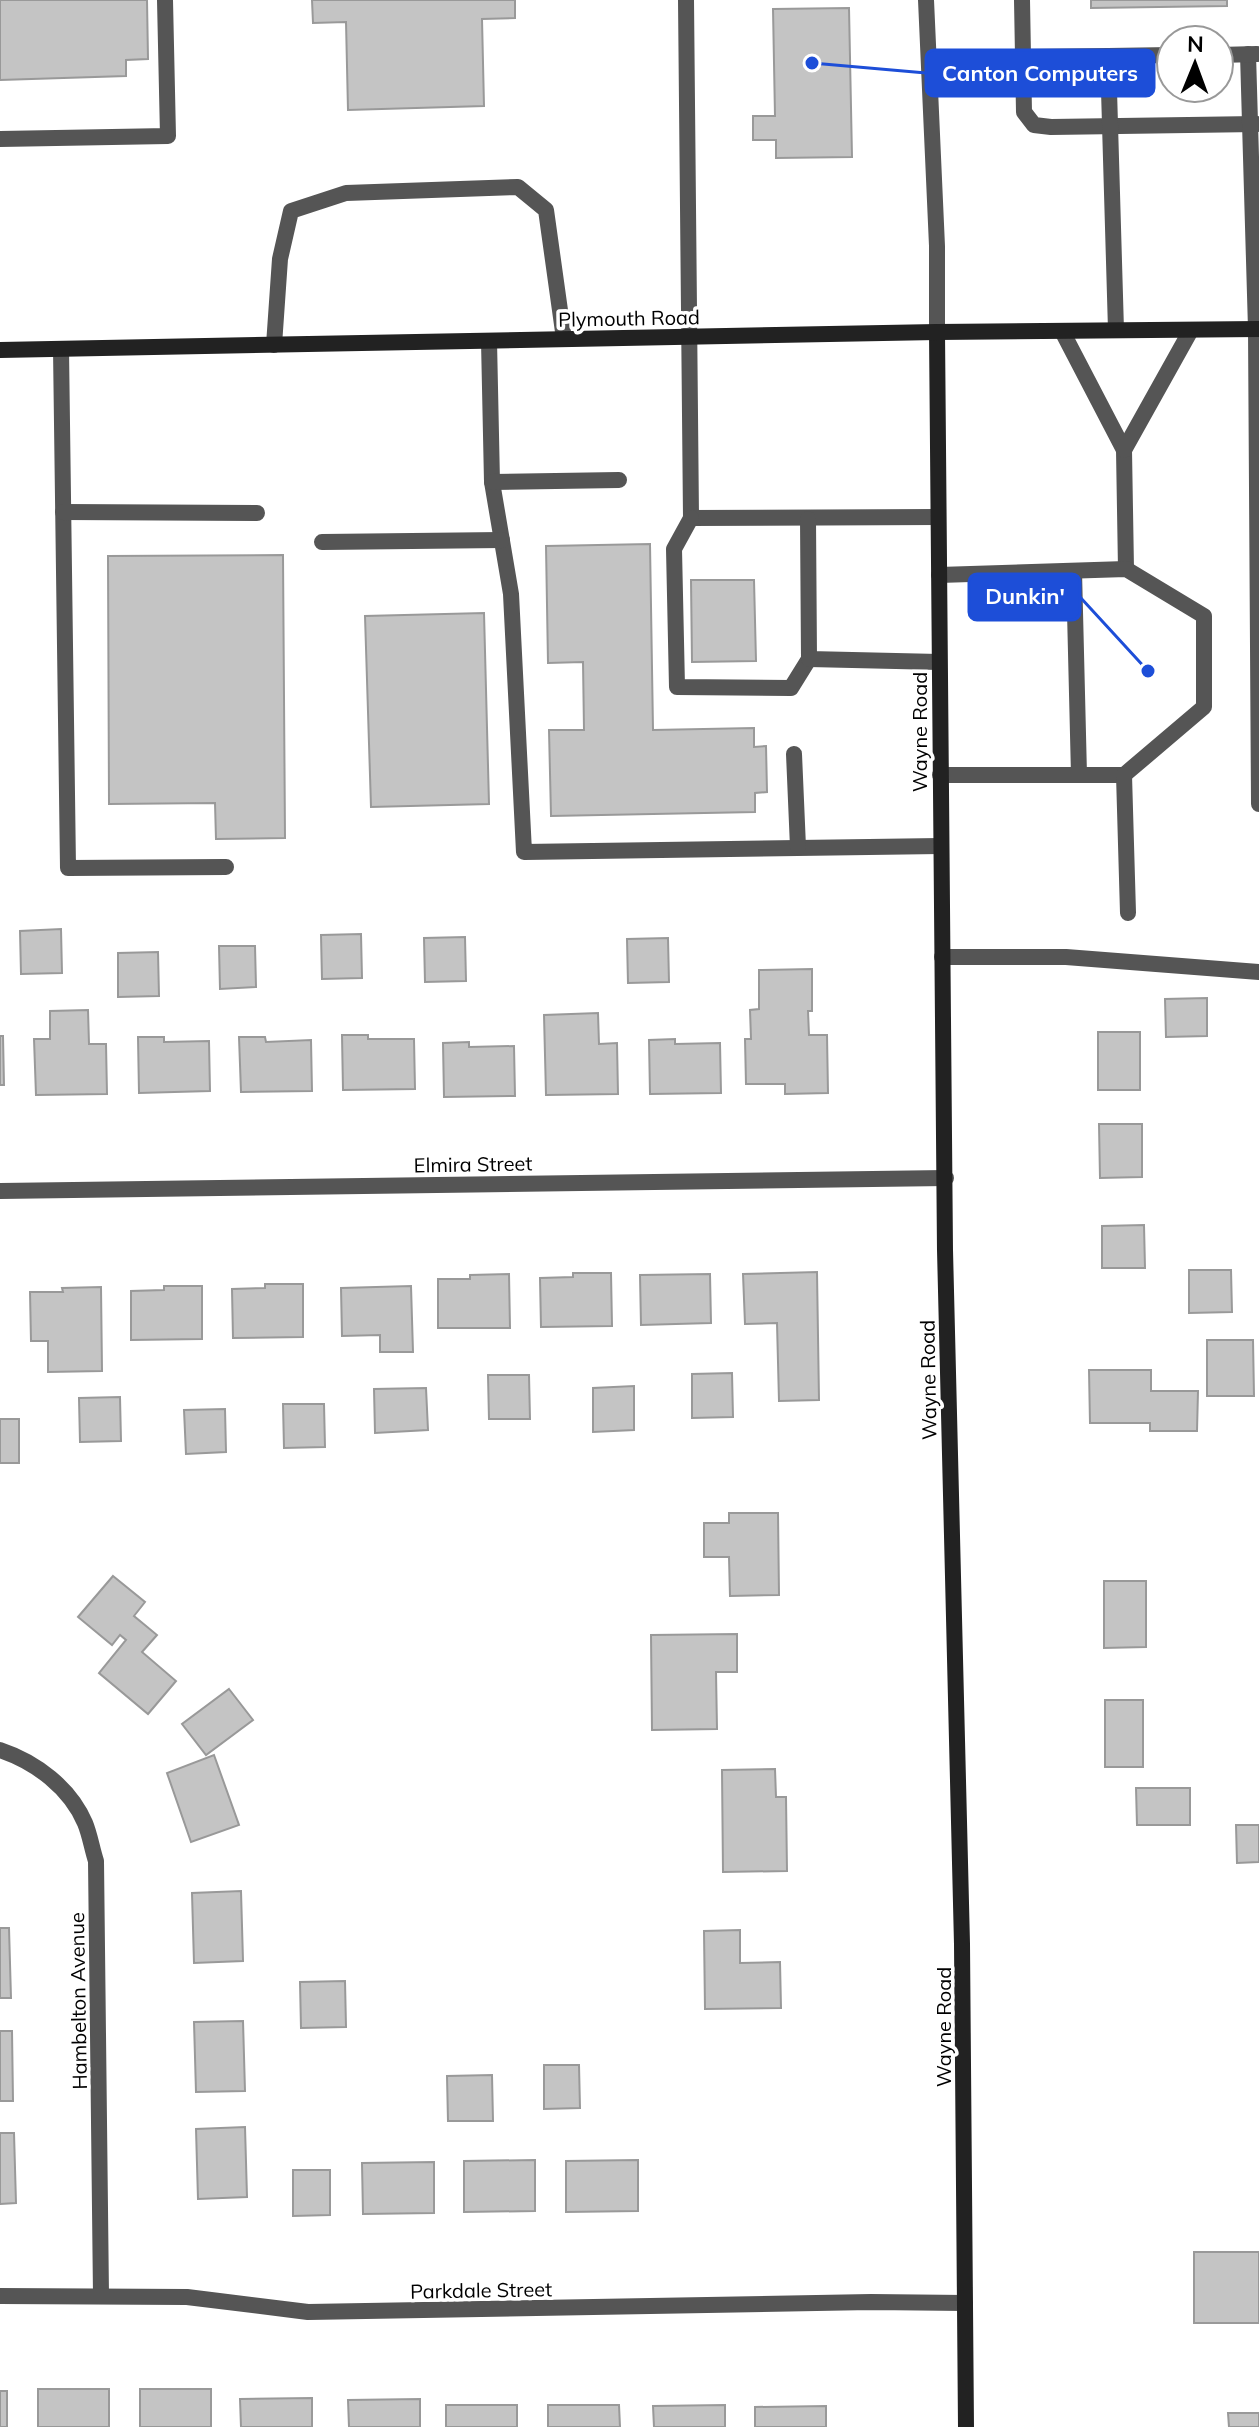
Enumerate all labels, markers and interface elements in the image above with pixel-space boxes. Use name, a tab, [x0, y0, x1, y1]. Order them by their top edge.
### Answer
north arrow	[1155, 24, 1235, 104]
text: N	[1187, 30, 1204, 58]
callout: Canton Computers	[926, 50, 1154, 96]
text: Canton Computers	[942, 59, 1138, 87]
street label: Plymouth Road	[558, 304, 700, 332]
callout: Dunkin'	[969, 574, 1080, 620]
text: Dunkin'	[985, 582, 1065, 610]
street label: Wayne Road	[907, 672, 932, 792]
street label: Elmira Street	[414, 1150, 532, 1178]
street label: Wayne Road	[914, 1320, 942, 1440]
street label: Hambelton Avenue	[64, 1912, 92, 2090]
street label: Wayne Road	[931, 1967, 956, 2087]
street label: Parkdale Street	[410, 2276, 552, 2304]

